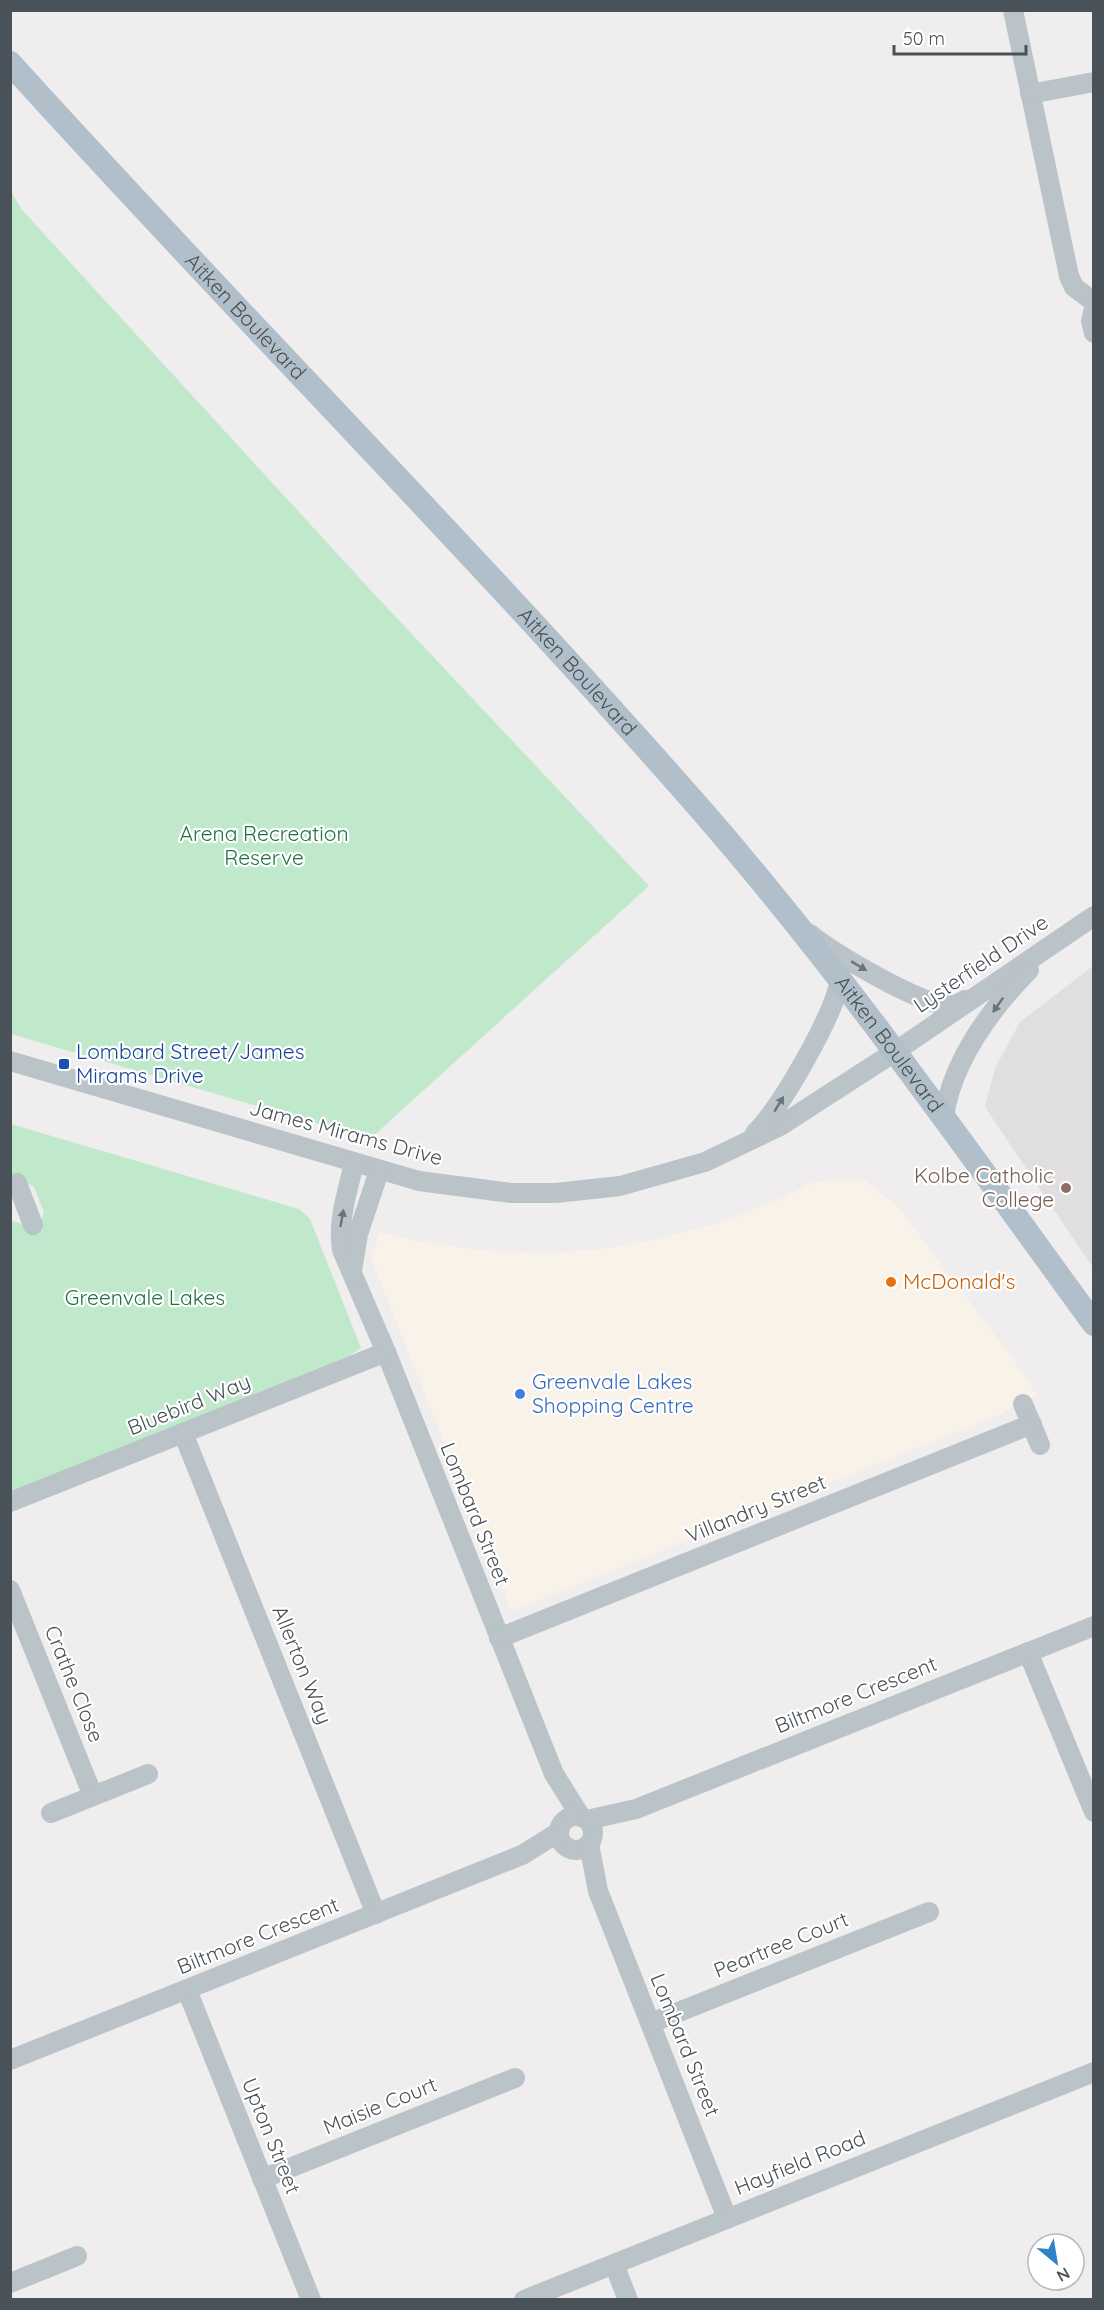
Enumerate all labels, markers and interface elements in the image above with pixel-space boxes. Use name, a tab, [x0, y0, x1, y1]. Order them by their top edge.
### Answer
scale bar	[894, 18, 1026, 56]
text: 50 m	[903, 27, 945, 50]
street label: Aitken Boulevard	[180, 247, 312, 385]
street label: Aitken Boulevard	[513, 601, 643, 741]
park label: Arena Recreation Reserve	[179, 820, 349, 870]
street label: Lysterfield Drive	[908, 909, 1053, 1018]
one-way arrow	[851, 961, 868, 971]
street label: Aitken Boulevard	[830, 970, 950, 1117]
one-way arrow	[992, 996, 1004, 1012]
place label: Lombard Street/James Mirams Drive	[76, 1038, 305, 1088]
marker: Lombard Street/James Mirams Drive	[57, 1057, 71, 1071]
street label: James Mirams Drive	[247, 1094, 446, 1170]
one-way arrow	[773, 1096, 784, 1112]
place label: Kolbe Catholic College	[914, 1162, 1054, 1212]
marker: Kolbe Catholic College	[1059, 1181, 1073, 1195]
one-way arrow	[338, 1208, 347, 1227]
place label: McDonald's	[903, 1268, 1015, 1294]
marker: McDonald's	[884, 1275, 898, 1289]
park label: Greenvale Lakes	[65, 1284, 225, 1310]
street label: Bluebird Way	[123, 1368, 254, 1441]
place label: Greenvale Lakes Shopping Centre	[532, 1368, 694, 1418]
marker: Greenvale Lakes Shopping Centre	[513, 1387, 527, 1401]
street label: Lombard Street	[435, 1438, 516, 1589]
street label: Villandry Street	[682, 1468, 830, 1548]
street label: Allerton Way	[267, 1602, 338, 1728]
street label: Crathe Close	[40, 1621, 110, 1746]
street label: Biltmore Crescent	[771, 1650, 940, 1738]
street label: Biltmore Crescent	[173, 1891, 342, 1979]
street label: Peartree Court	[710, 1905, 852, 1983]
street label: Lombard Street	[645, 1969, 726, 2120]
street label: Maisie Court	[319, 2071, 440, 2140]
street label: Upton Street	[237, 2074, 307, 2197]
street label: Hayfield Road	[730, 2124, 869, 2200]
north arrow	[1026, 2232, 1086, 2292]
text: N	[1053, 2263, 1074, 2287]

